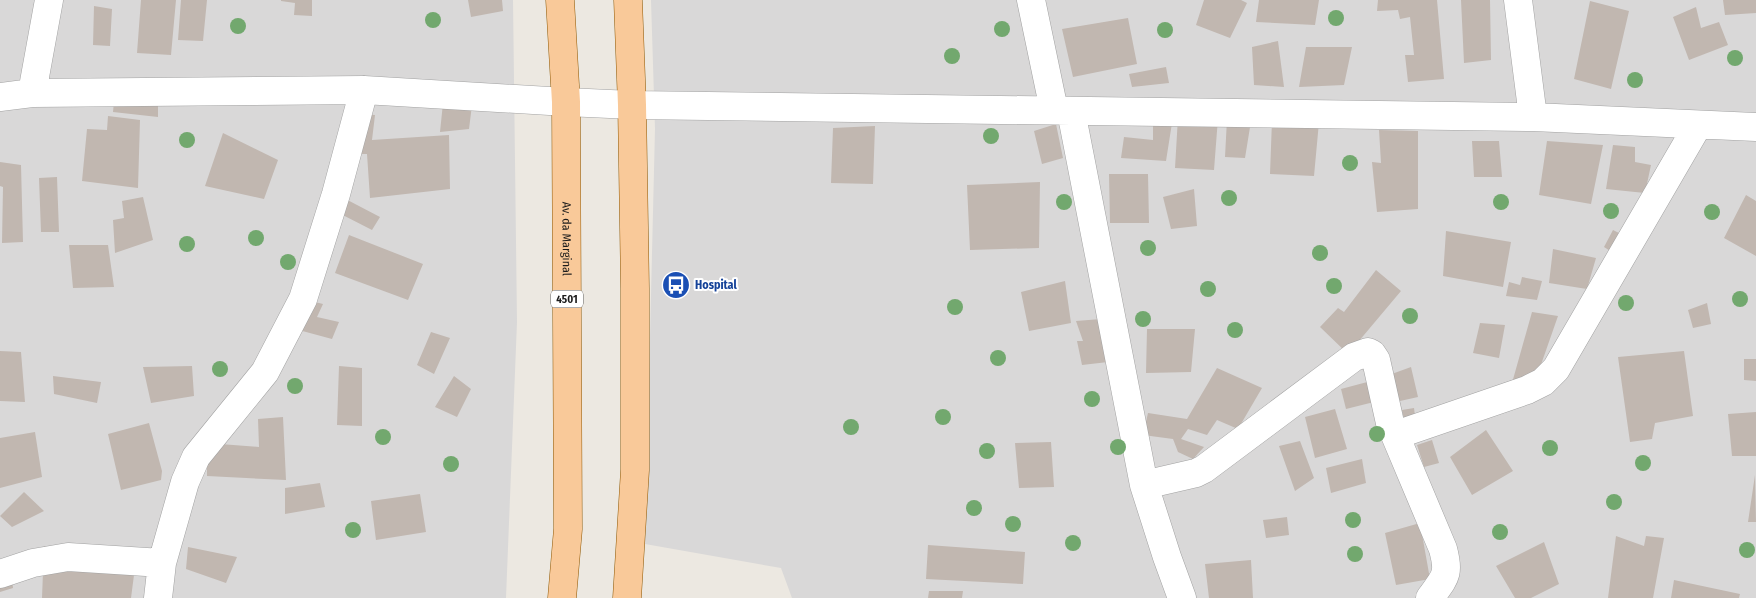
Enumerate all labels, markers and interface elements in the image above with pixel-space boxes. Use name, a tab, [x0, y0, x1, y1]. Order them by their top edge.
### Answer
street label: Av. da Marginal	[559, 202, 574, 276]
bus stop icon: Hospital	[661, 270, 691, 300]
place label: Hospital	[695, 278, 737, 292]
road number: 4501	[551, 290, 583, 308]

